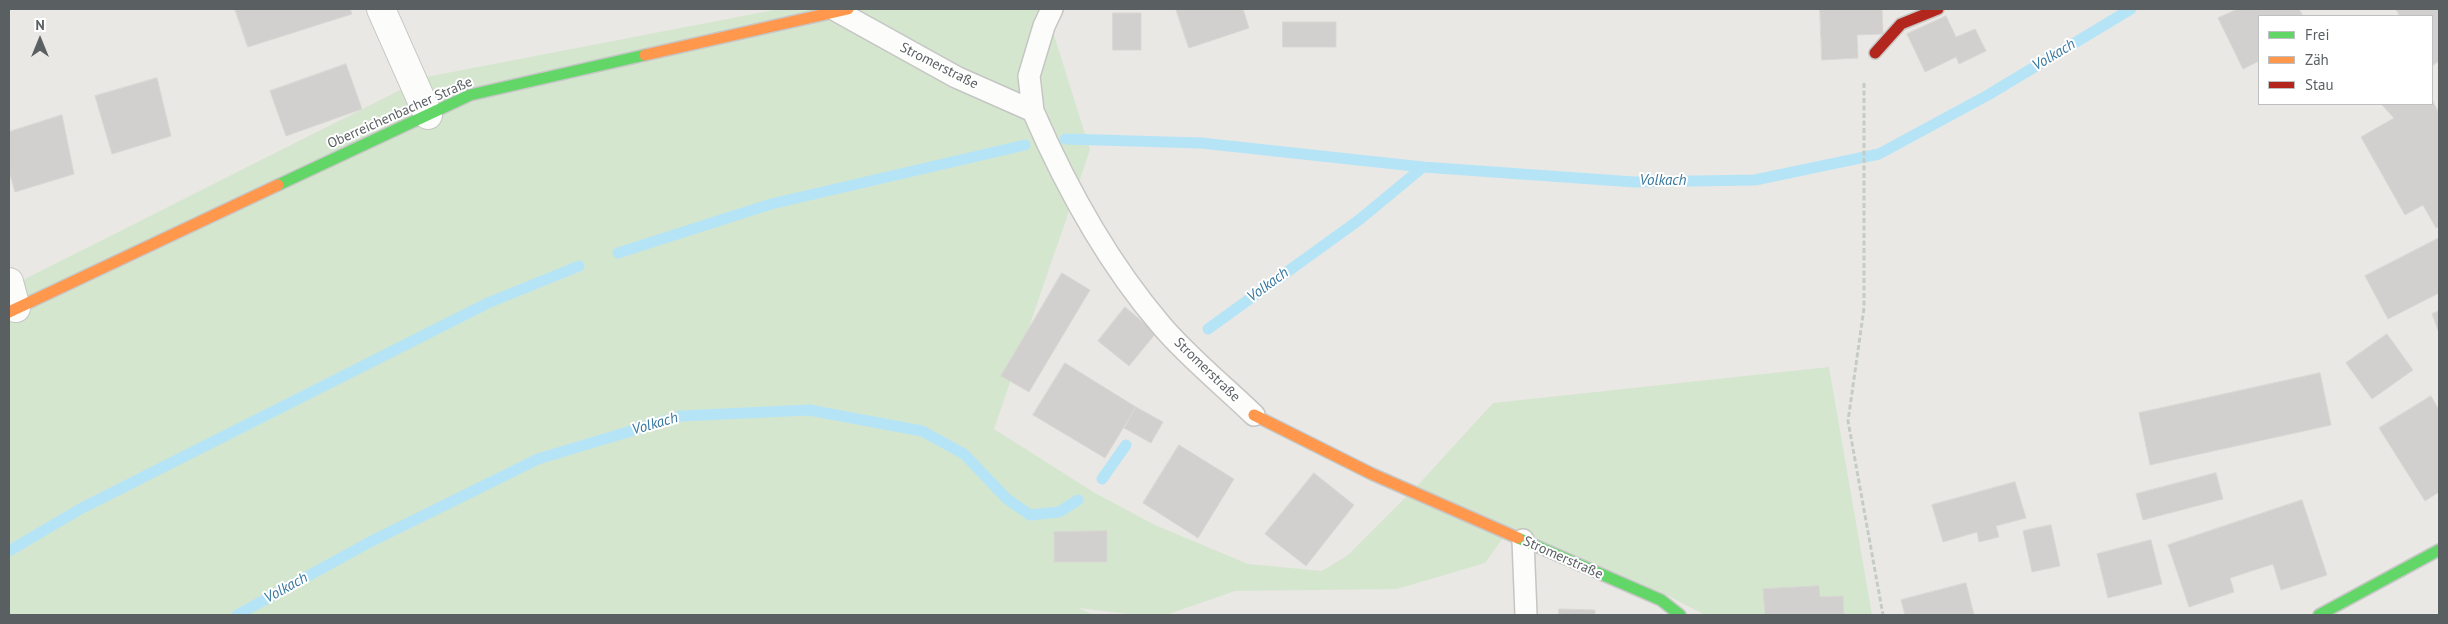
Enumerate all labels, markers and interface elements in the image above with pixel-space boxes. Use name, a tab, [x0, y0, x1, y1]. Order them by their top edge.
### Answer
north arrow	[15, 15, 65, 65]
legend	[2258, 15, 2433, 105]
text: N	[35, 16, 45, 34]
text: Frei	[2305, 25, 2330, 44]
water label: Volkach	[2029, 35, 2079, 75]
street label: Stromerstraße	[897, 39, 981, 93]
text: Zäh	[2305, 50, 2329, 69]
street label: Oberreichenbacher Straße	[325, 73, 475, 153]
text: Stau	[2305, 75, 2334, 94]
water label: Volkach	[1639, 172, 1687, 190]
water label: Volkach	[1244, 264, 1292, 306]
street label: Stromerstraße	[1170, 334, 1244, 406]
water label: Volkach	[630, 409, 680, 439]
street label: Stromerstraße	[1521, 533, 1605, 583]
water label: Volkach	[261, 569, 311, 607]

